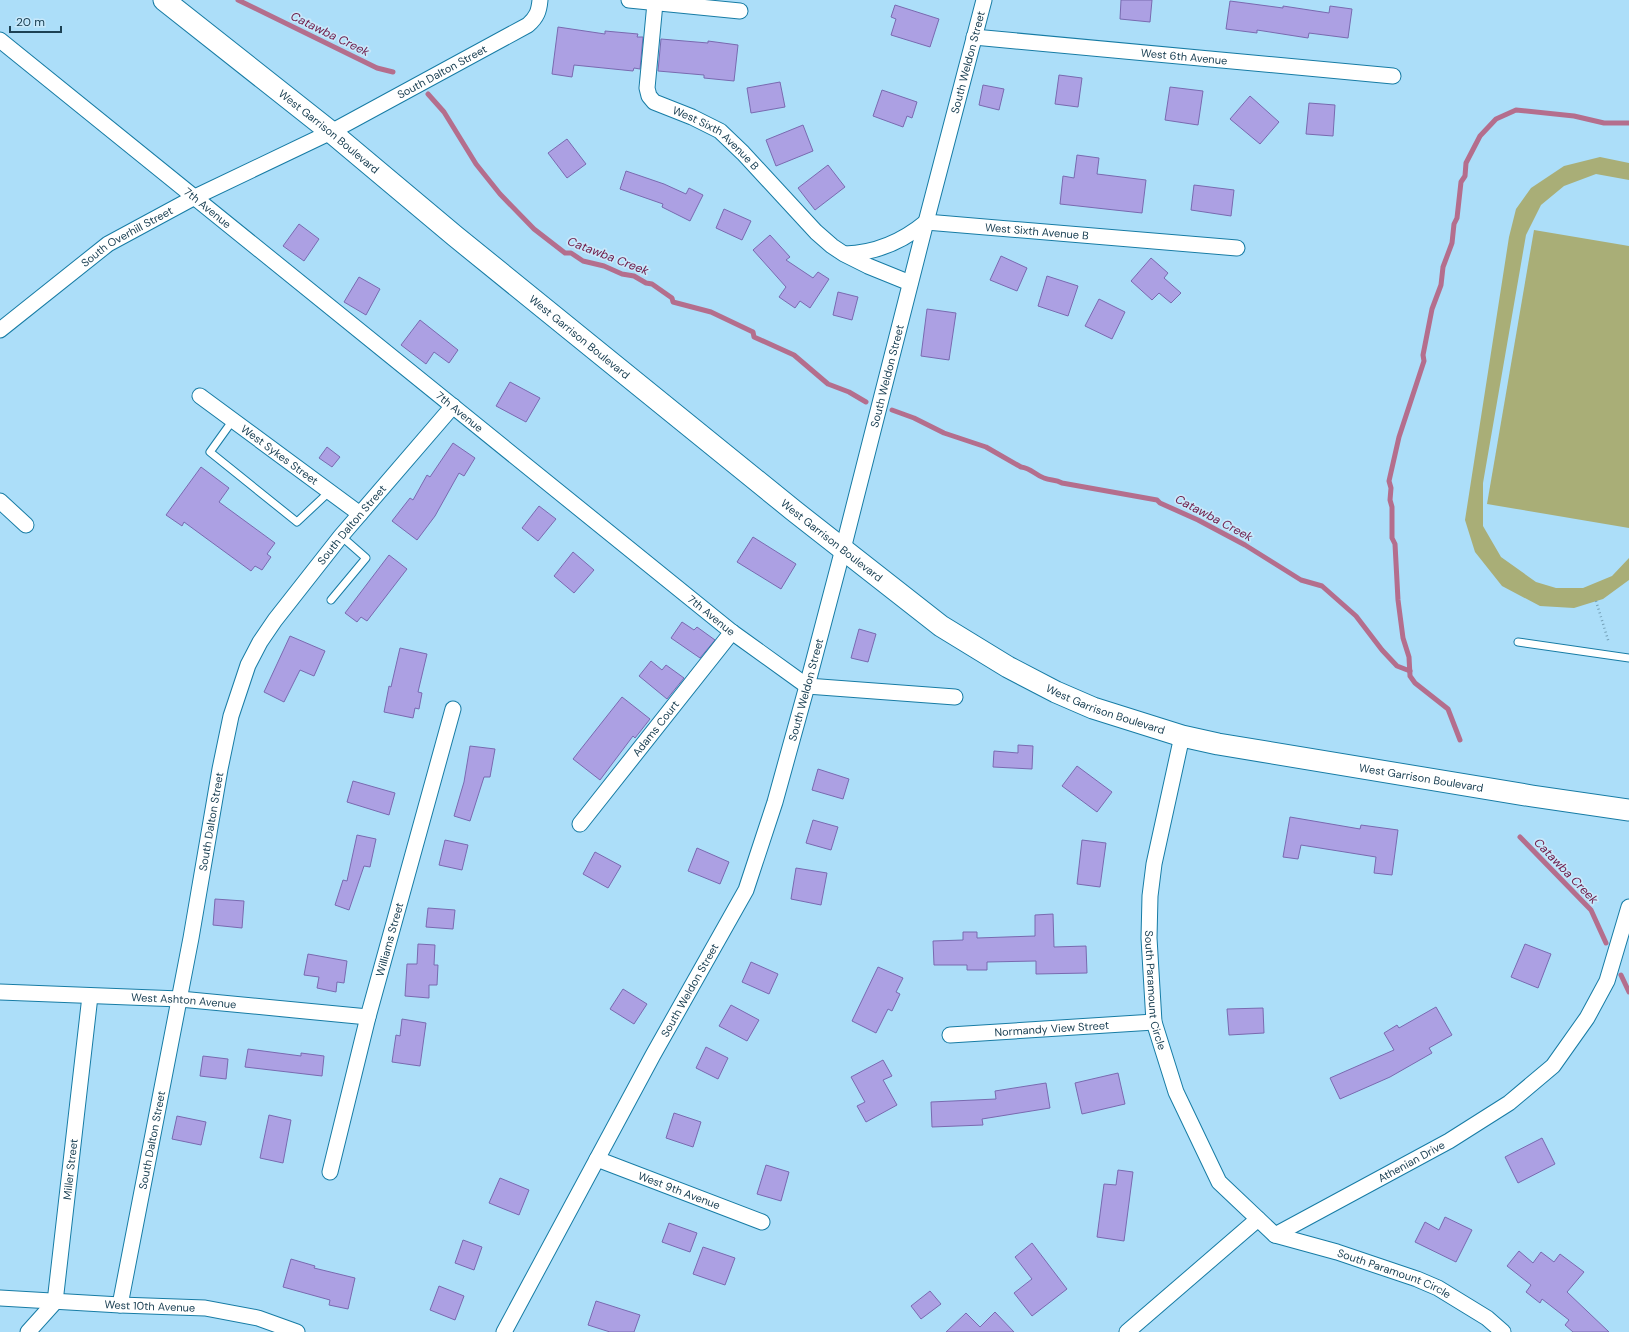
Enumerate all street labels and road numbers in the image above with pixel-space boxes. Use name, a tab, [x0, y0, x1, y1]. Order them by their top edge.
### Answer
street label: South Weldon Street	[948, 9, 988, 115]
street label: South Dalton Street	[395, 42, 489, 102]
street label: West 6th Avenue	[1140, 46, 1228, 68]
street label: West Garrison Boulevard	[276, 86, 382, 177]
street label: West Sixth Avenue B	[671, 103, 762, 173]
street label: 7th Avenue	[181, 185, 234, 231]
street label: South Overhill Street	[78, 203, 175, 270]
street label: West Sixth Avenue B	[984, 220, 1090, 243]
street label: West Garrison Boulevard	[526, 292, 633, 382]
street label: South Weldon Street	[867, 323, 907, 429]
street label: 7th Avenue	[433, 388, 486, 435]
street label: West Sykes Street	[238, 422, 321, 488]
street label: South Dalton Street	[314, 482, 389, 567]
street label: West Garrison Boulevard	[778, 496, 886, 585]
street label: 7th Avenue	[685, 592, 738, 639]
street label: South Weldon Street	[785, 637, 826, 743]
street label: West Garrison Boulevard	[1044, 681, 1167, 737]
street label: Adams Court	[629, 698, 682, 759]
street label: West Garrison Boulevard	[1358, 760, 1484, 795]
street label: South Dalton Street	[196, 771, 226, 872]
street label: Williams Street	[372, 901, 406, 978]
street label: South Paramount Circle	[1142, 930, 1169, 1052]
street label: South Weldon Street	[658, 941, 722, 1040]
street label: West Ashton Avenue	[131, 990, 237, 1011]
street label: Normandy View Street	[994, 1018, 1110, 1039]
street label: South Dalton Street	[136, 1090, 168, 1190]
street label: Miller Street	[60, 1138, 81, 1200]
street label: Athenian Drive	[1375, 1138, 1447, 1185]
street label: West 9th Avenue	[636, 1168, 722, 1212]
street label: South Paramount Circle	[1335, 1246, 1454, 1301]
street label: West 10th Avenue	[104, 1297, 195, 1315]

